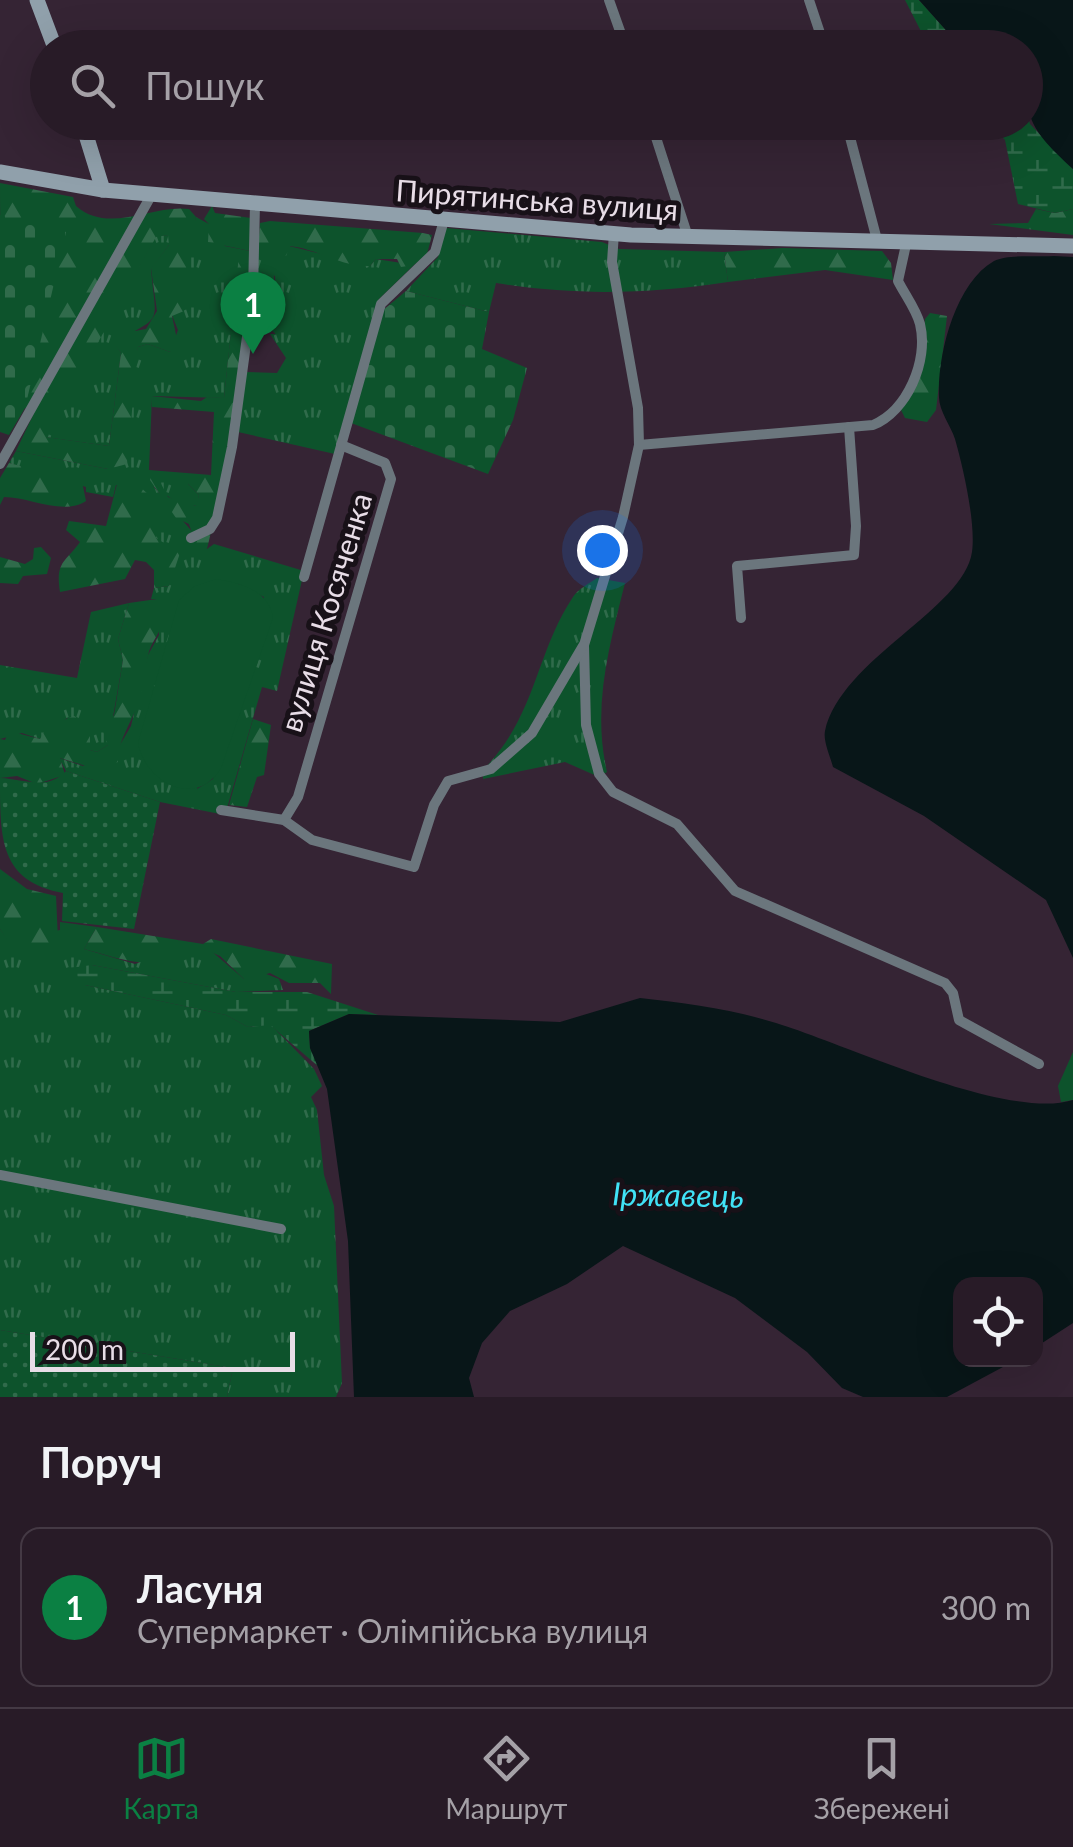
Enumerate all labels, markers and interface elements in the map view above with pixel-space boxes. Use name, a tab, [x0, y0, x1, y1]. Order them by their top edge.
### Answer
search box	[30, 30, 1043, 140]
icon: search	[65, 58, 120, 113]
text: Пошук	[145, 62, 264, 108]
street label: Пирятинська вулиця	[395, 171, 679, 227]
pin: 1	[220, 272, 286, 354]
street label: вулиця Косяченка	[272, 488, 378, 736]
your location	[577, 525, 628, 576]
water label: Іржавець	[612, 1173, 744, 1215]
map controls	[953, 1277, 1043, 1367]
button: locate	[953, 1277, 1043, 1367]
scale bar	[30, 1327, 295, 1372]
text: 200 m	[45, 1332, 124, 1366]
text: Поруч	[40, 1437, 162, 1487]
text: Ласуня	[137, 1565, 263, 1611]
text: 1	[65, 1588, 84, 1627]
text: 300 m	[941, 1588, 1031, 1627]
text: Супермаркет · Олімпійська вулиця	[137, 1611, 648, 1650]
tab: Карта	[123, 1731, 199, 1825]
tab: Маршрут	[445, 1731, 567, 1825]
tab: Збережені	[814, 1731, 950, 1825]

